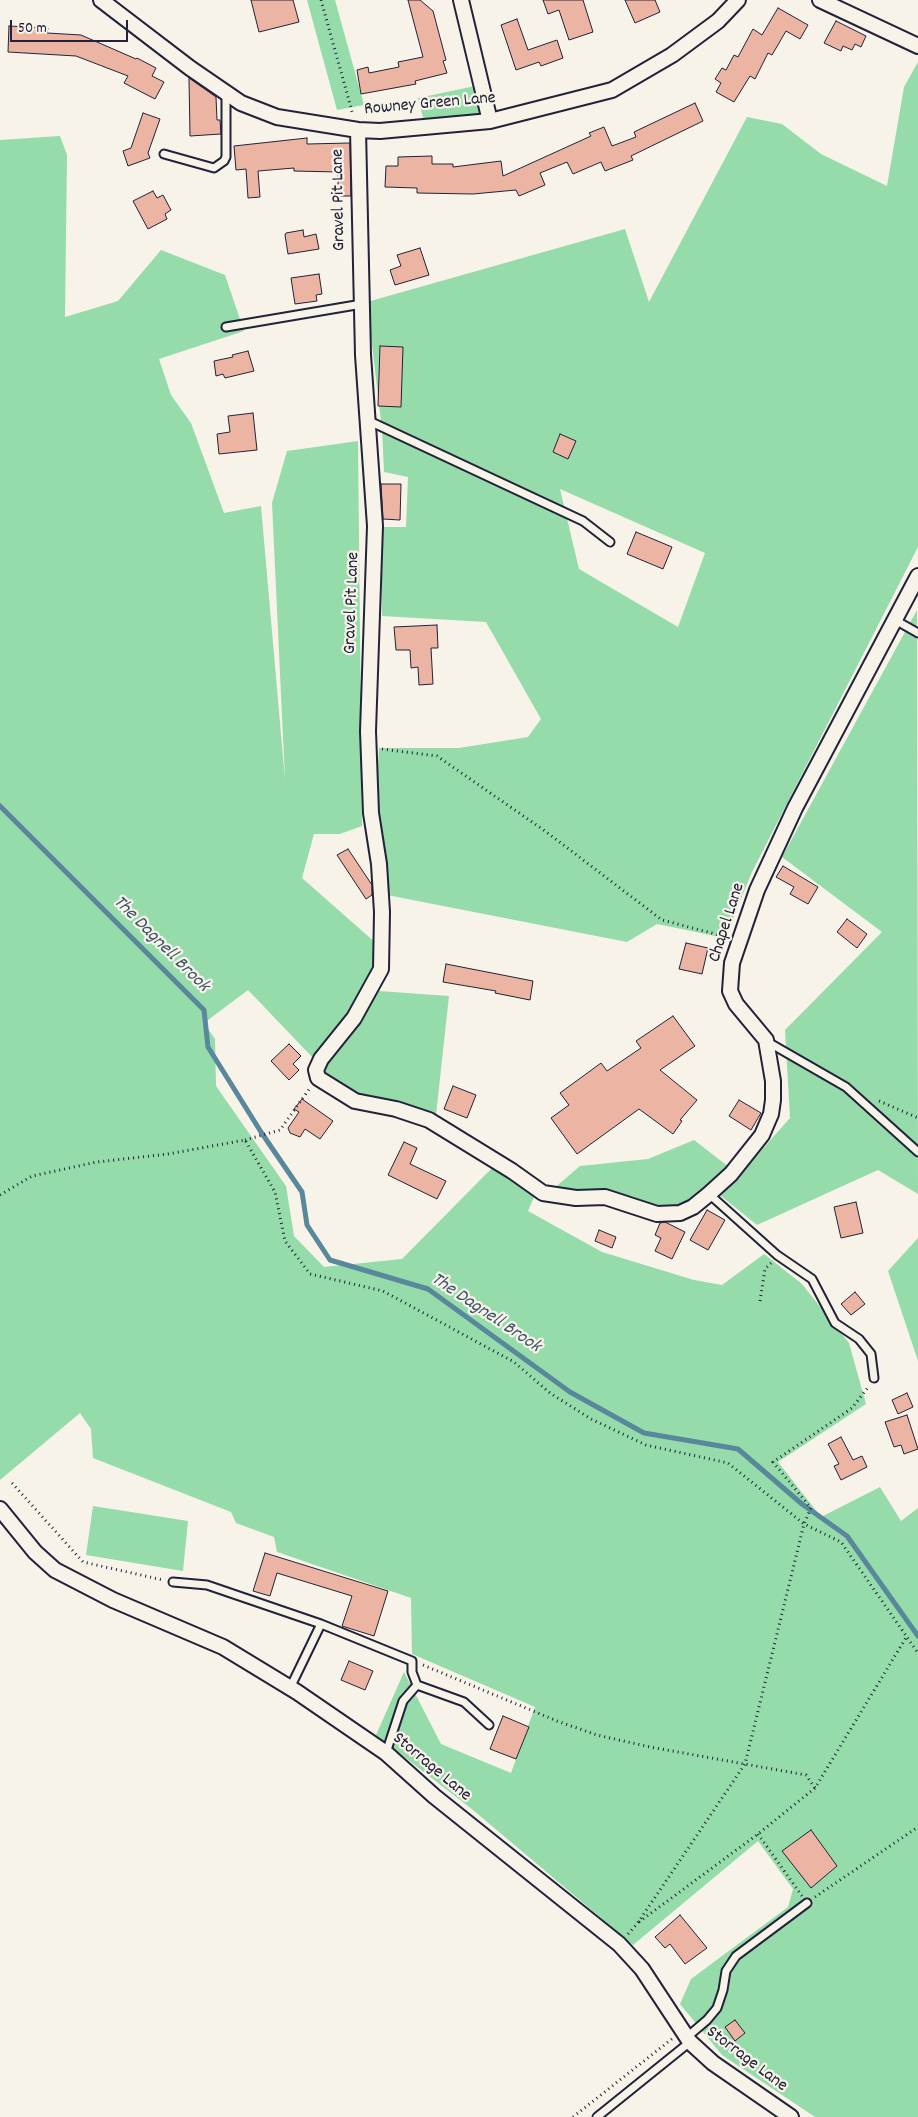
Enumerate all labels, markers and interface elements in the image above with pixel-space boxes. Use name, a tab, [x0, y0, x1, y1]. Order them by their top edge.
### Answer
scale bar	[12, 10, 130, 42]
text: 50 m	[18, 18, 47, 40]
street label: Rowney Green Lane	[363, 88, 497, 122]
street label: Gravel Pit Lane	[328, 149, 352, 251]
street label: Gravel Pit Lane	[340, 551, 366, 655]
street label: Chapel Lane	[705, 881, 751, 965]
water label: The Dagnell Brook	[107, 892, 213, 998]
water label: The Dagnell Brook	[426, 1269, 544, 1359]
street label: Storrage Lane	[387, 1729, 475, 1807]
street label: Storrage Lane	[701, 2022, 791, 2098]

